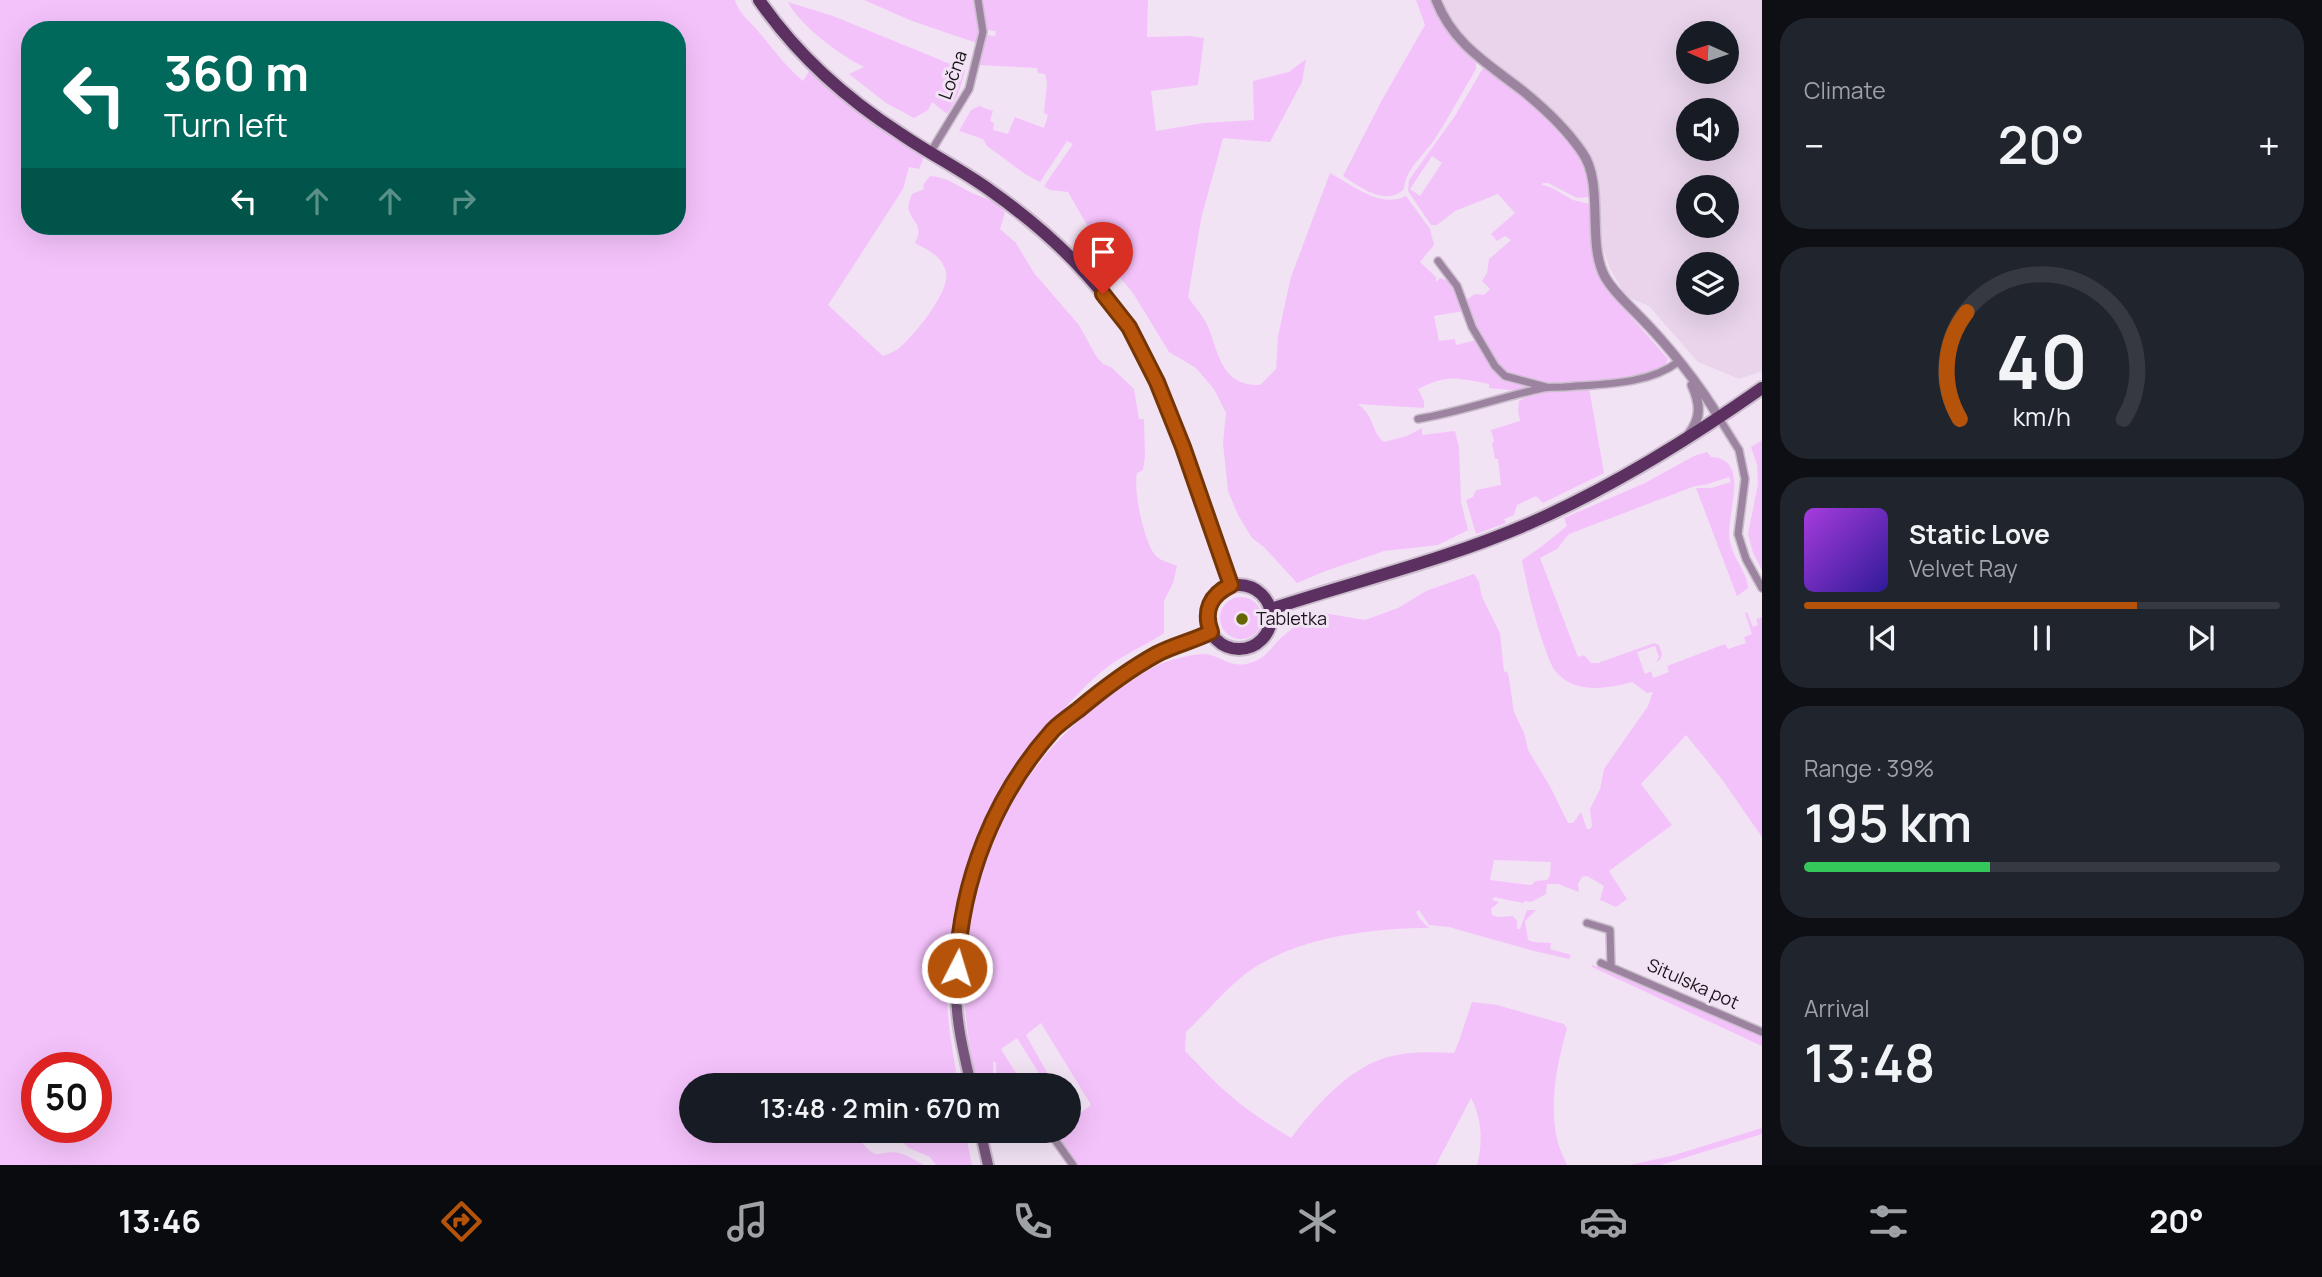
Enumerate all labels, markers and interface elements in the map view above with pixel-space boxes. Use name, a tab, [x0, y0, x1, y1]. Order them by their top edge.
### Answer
north arrow	[1676, 21, 1740, 84]
map controls	[1676, 21, 1739, 315]
text: 360 m	[164, 39, 309, 106]
street label: Ločna	[932, 47, 972, 102]
icon: left	[49, 49, 140, 140]
text: Climate	[1804, 74, 1886, 106]
button: sound	[1676, 98, 1739, 161]
text: Turn left	[164, 103, 288, 147]
text: 20°	[1998, 109, 2085, 180]
text: −	[1804, 119, 1825, 171]
text: +	[2258, 119, 2280, 171]
button: search	[1676, 175, 1739, 238]
icon: left	[225, 182, 263, 220]
icon: ahead	[298, 182, 336, 220]
icon: ahead	[371, 182, 409, 220]
icon: right	[444, 182, 482, 220]
pin	[1073, 222, 1133, 294]
icon: arrive	[1084, 233, 1122, 271]
button: layers	[1676, 252, 1739, 315]
text: 40	[1996, 312, 2088, 412]
text: km/h	[2013, 399, 2071, 434]
text: Static Love	[1909, 516, 2050, 552]
text: Velvet Ray	[1909, 552, 2018, 584]
place label: Tabletka	[1256, 606, 1327, 630]
marker: Tabletka	[1234, 611, 1250, 627]
icon: previous	[1864, 619, 1902, 657]
icon: pause	[2023, 619, 2061, 657]
icon: next	[2182, 619, 2220, 657]
text: Range · 39%	[1804, 752, 1934, 784]
text: 195 km	[1804, 787, 1972, 858]
position arrow	[920, 931, 994, 1005]
street label: Situlska pot	[1644, 952, 1743, 1014]
text: Arrival	[1804, 992, 1870, 1024]
text: 13:48	[1804, 1027, 1935, 1098]
speed limit sign: 50	[21, 1052, 112, 1143]
text: 13:48 · 2 min · 670 m	[760, 1090, 1000, 1126]
icon: directions	[437, 1197, 486, 1246]
icon: music	[723, 1197, 772, 1246]
icon: phone	[1008, 1197, 1057, 1246]
icon: climate	[1293, 1197, 1342, 1246]
icon: car	[1579, 1197, 1628, 1246]
icon: filters	[1864, 1197, 1913, 1246]
text: 13:46	[118, 1199, 201, 1243]
text: 20°	[2149, 1199, 2204, 1243]

